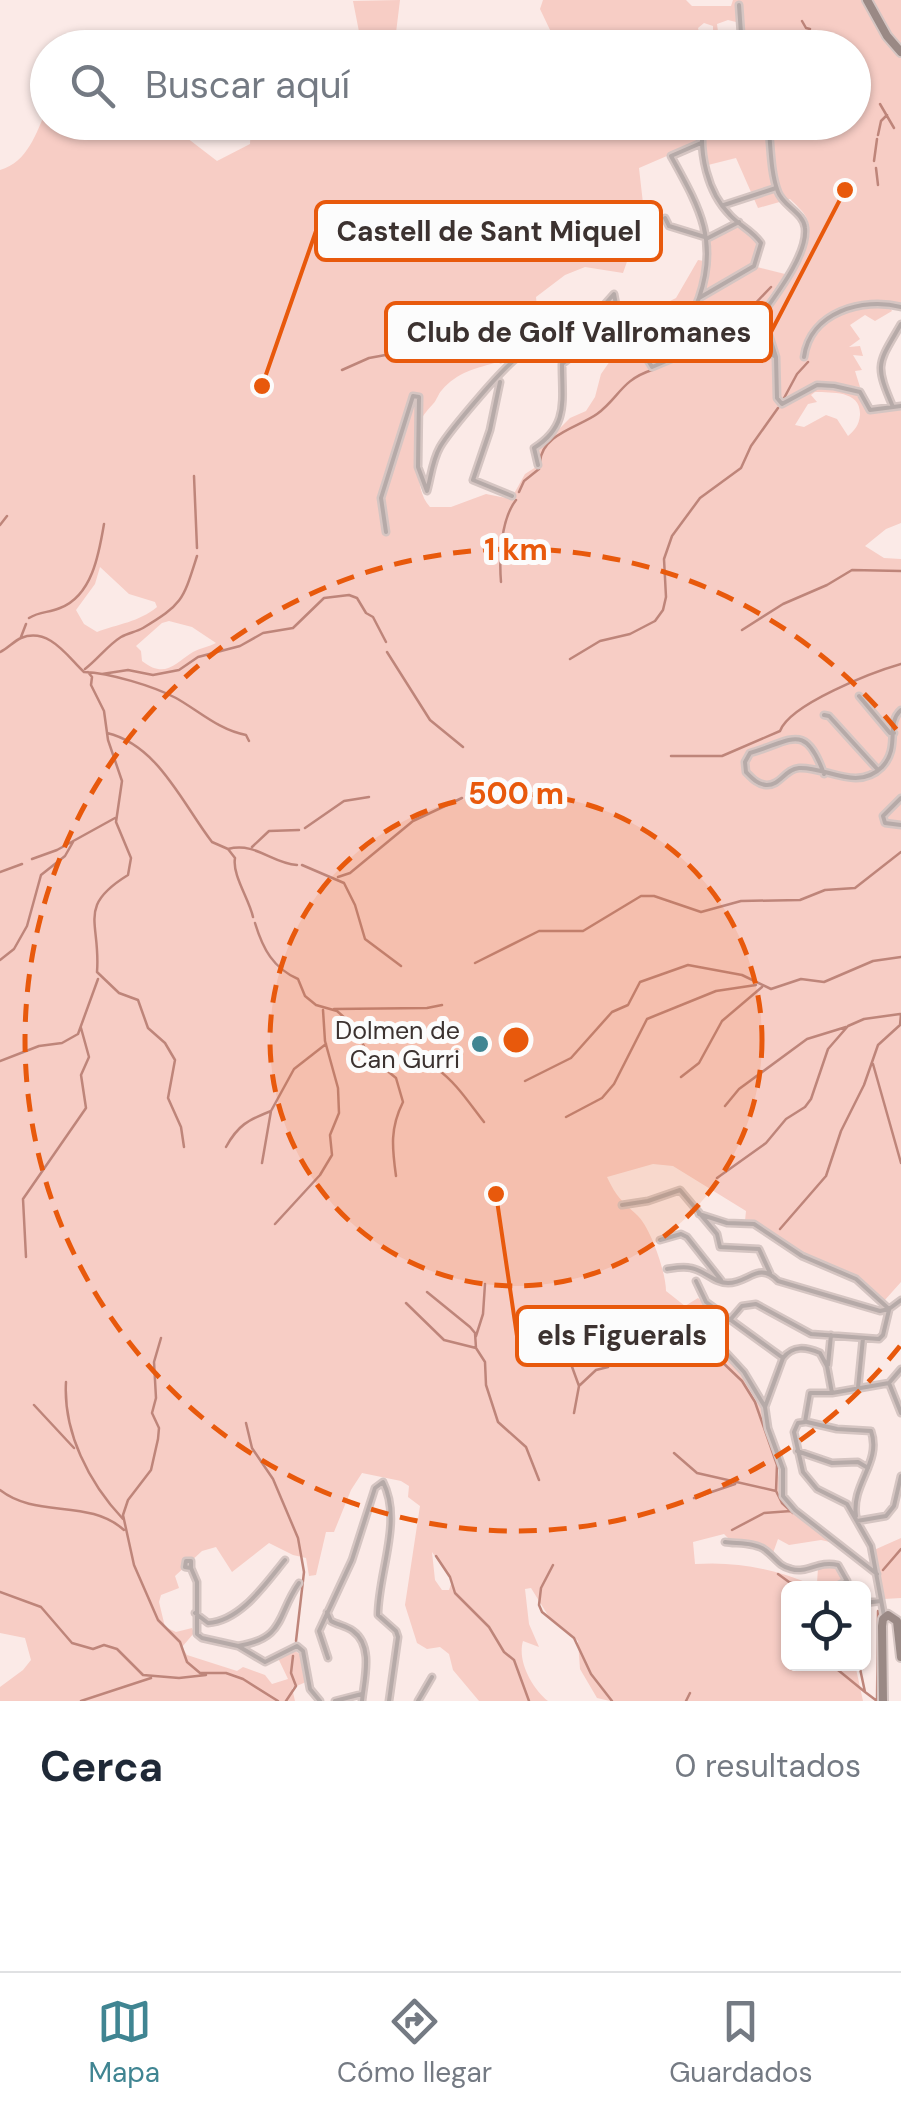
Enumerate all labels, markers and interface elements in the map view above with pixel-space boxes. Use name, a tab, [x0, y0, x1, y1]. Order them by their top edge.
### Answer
search box	[30, 30, 871, 140]
icon: search	[65, 58, 120, 113]
text: Buscar aquí	[145, 60, 350, 110]
callout: Castell de Sant Miquel	[316, 202, 661, 260]
text: Castell de Sant Miquel	[336, 213, 642, 250]
callout: Club de Golf Vallromanes	[386, 303, 771, 361]
text: Club de Golf Vallromanes	[407, 314, 751, 351]
text: 1 km	[484, 530, 548, 569]
text: 500 m	[468, 774, 564, 813]
place label: Dolmen de Can Gurri	[335, 1014, 460, 1076]
centre of rings	[498, 1022, 534, 1058]
marker: Dolmen de Can Gurri	[469, 1033, 491, 1055]
callout: els Figuerals	[517, 1307, 727, 1365]
text: els Figuerals	[537, 1317, 707, 1354]
map controls	[781, 1581, 871, 1671]
button: locate	[781, 1581, 871, 1671]
text: Cerca	[40, 1739, 163, 1794]
text: 0 resultados	[675, 1745, 861, 1787]
tab: Mapa	[88, 1994, 160, 2091]
tab: Cómo llegar	[337, 1994, 492, 2091]
tab: Guardados	[669, 1994, 812, 2091]

